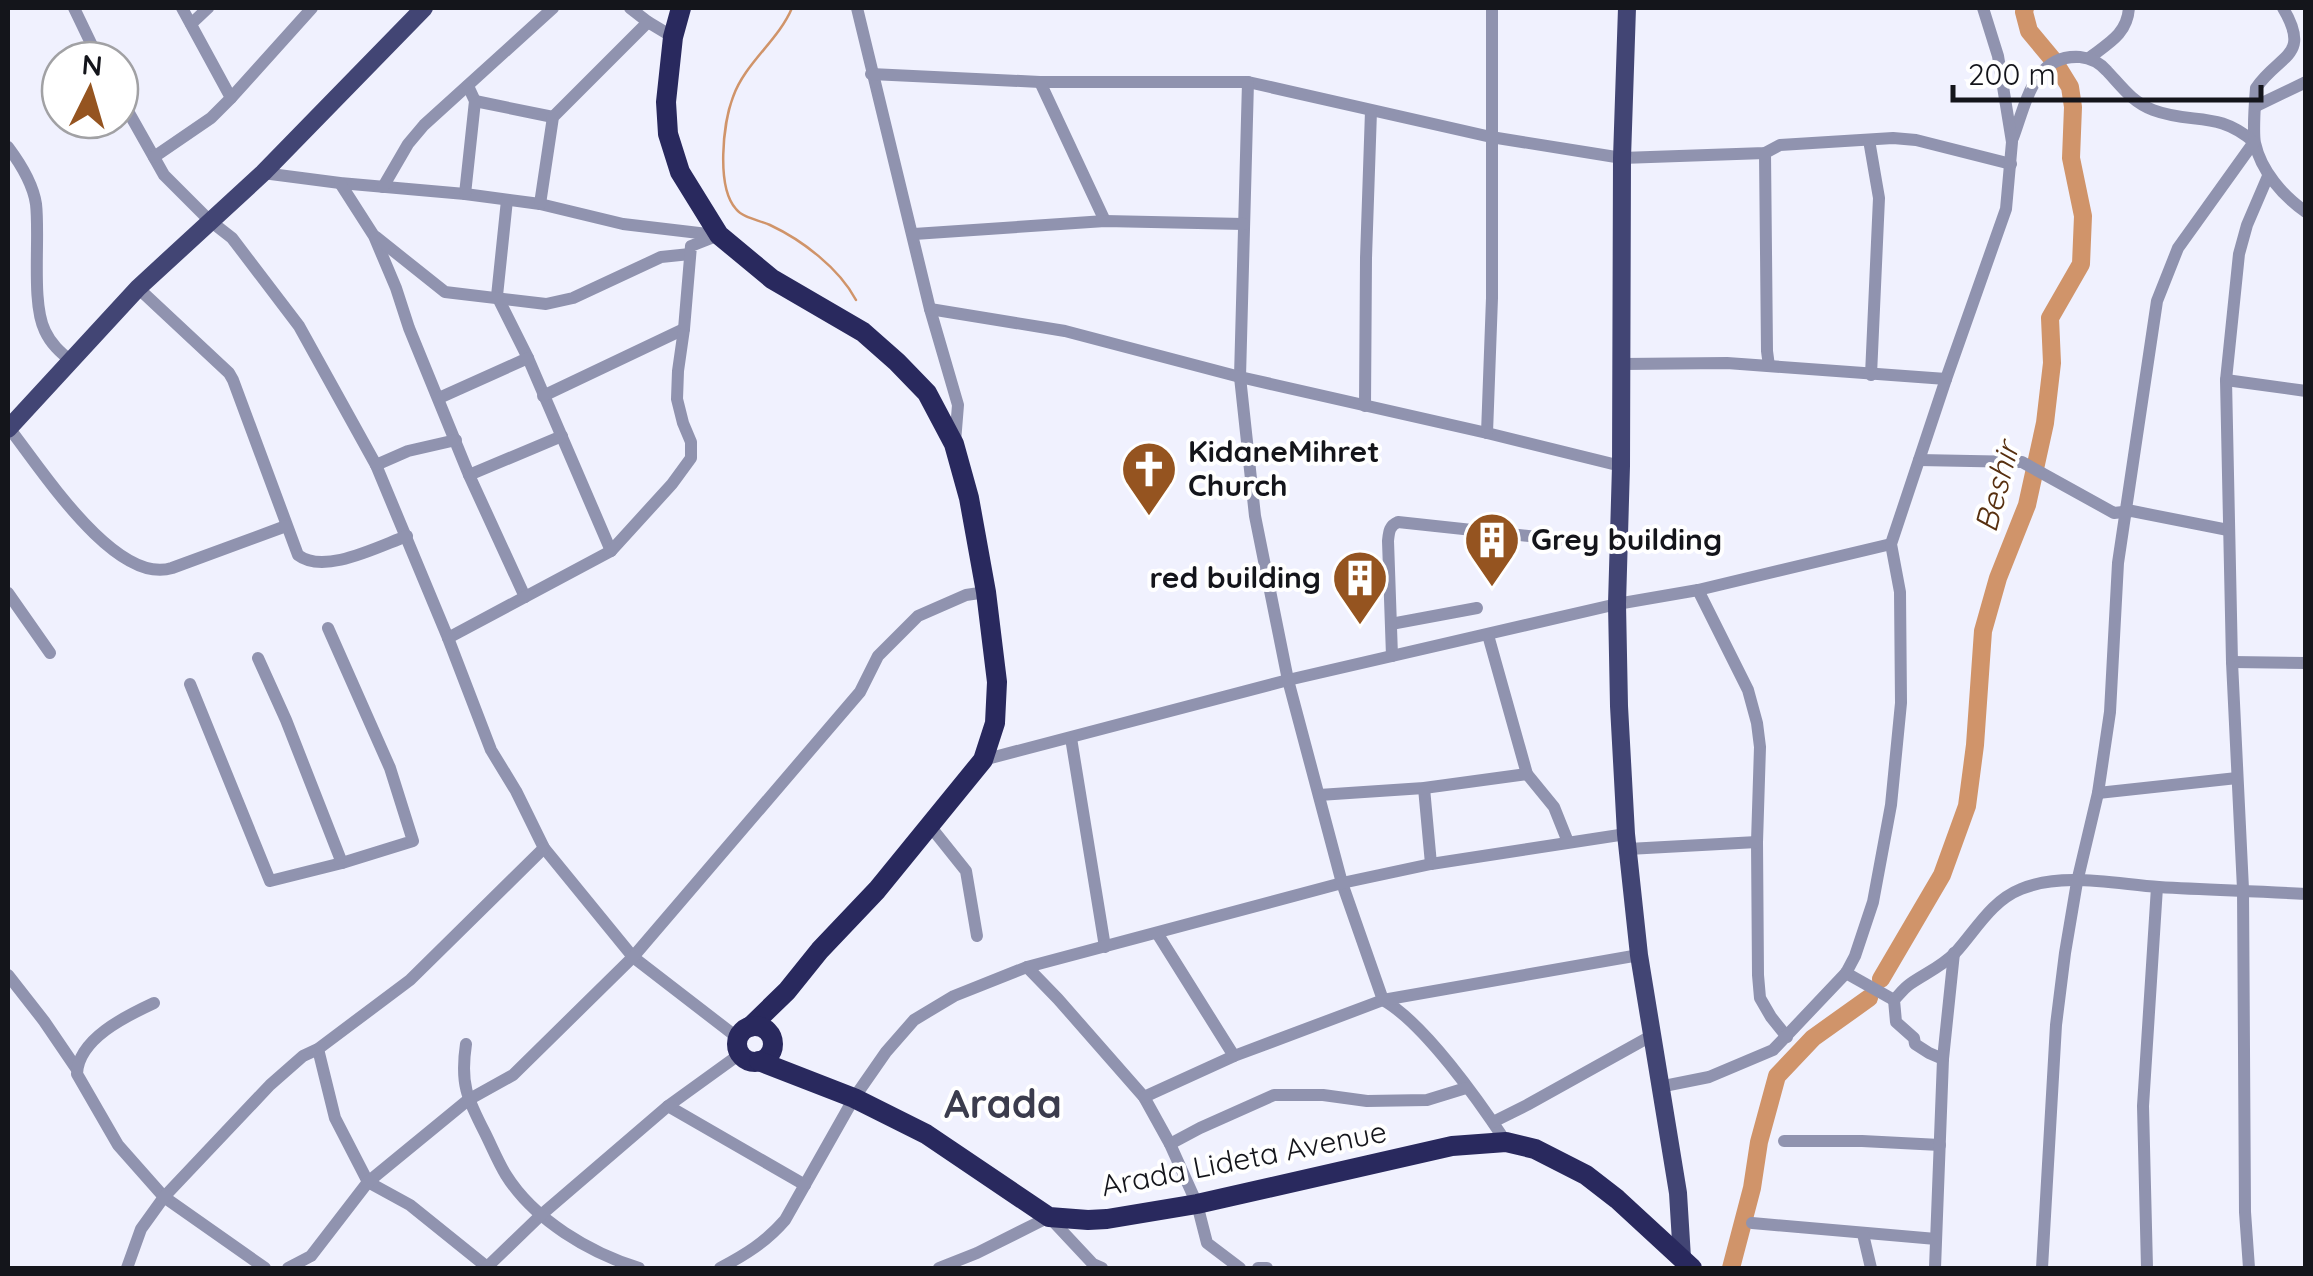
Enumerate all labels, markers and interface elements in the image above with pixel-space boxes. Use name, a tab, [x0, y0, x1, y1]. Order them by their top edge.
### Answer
north arrow	[40, 40, 140, 140]
scale bar	[1953, 40, 2260, 102]
text: N	[80, 46, 104, 83]
text: 200 m	[1968, 55, 2056, 93]
place label: KidaneMihret Church	[1188, 432, 1380, 504]
water label: Beshir	[1965, 434, 2028, 536]
church icon: KidaneMihret Church	[1119, 439, 1179, 518]
building icon: Grey building	[1462, 510, 1522, 589]
place label: Grey building	[1531, 520, 1722, 558]
building icon: red building	[1330, 548, 1390, 627]
place label: red building	[1149, 558, 1321, 596]
district label: Arada	[944, 1078, 1062, 1128]
street label: Arada Lideta Avenue	[1098, 1112, 1390, 1204]

